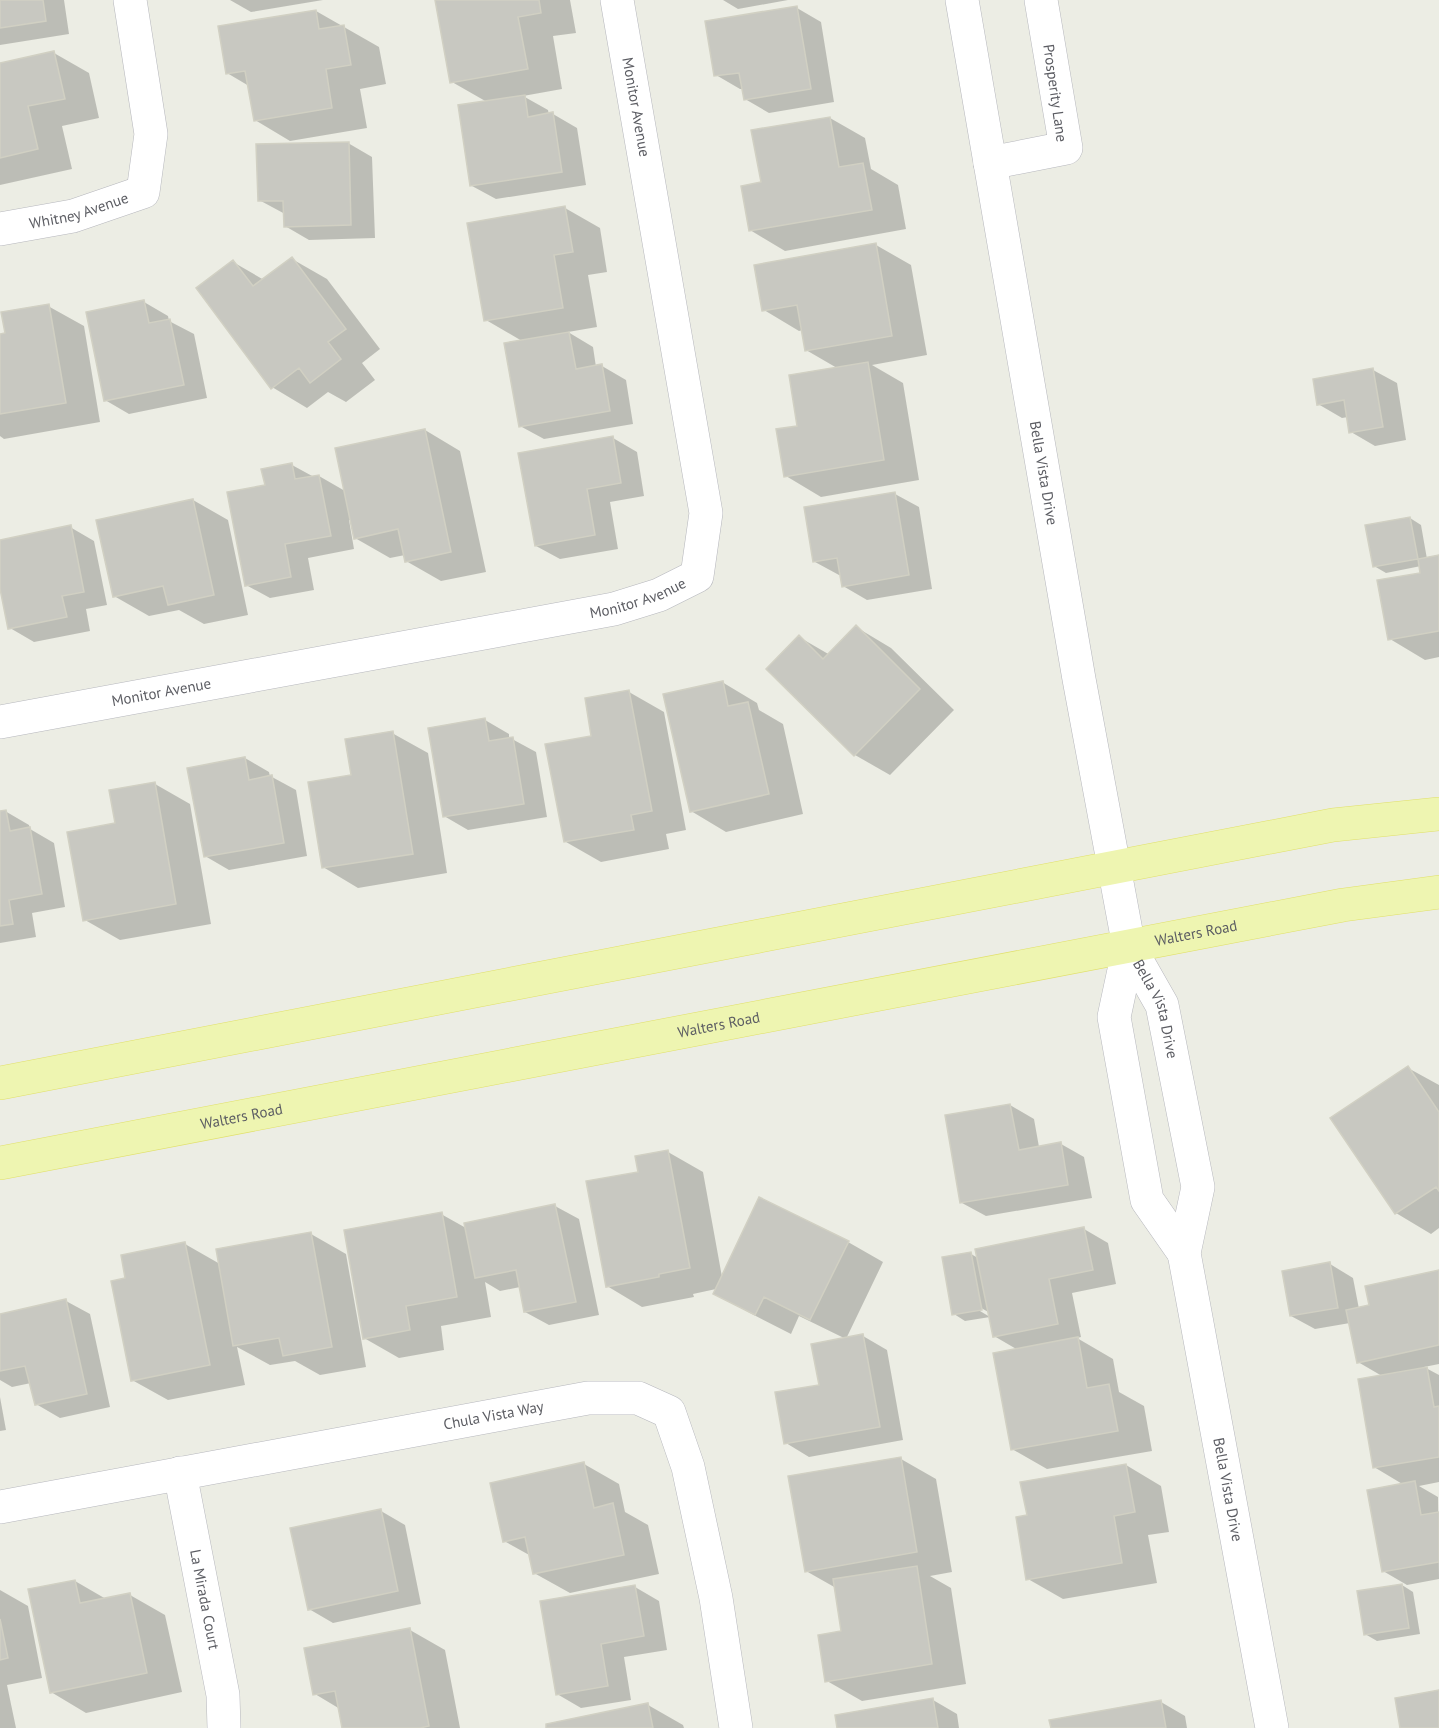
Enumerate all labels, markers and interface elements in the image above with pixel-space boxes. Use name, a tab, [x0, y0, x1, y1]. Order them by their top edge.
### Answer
street label: Prosperity Lane	[1039, 43, 1072, 143]
street label: Monitor Avenue	[618, 56, 655, 158]
street label: Whitney Avenue	[28, 188, 131, 233]
street label: Bella Vista Drive	[1026, 419, 1062, 526]
street label: Monitor Avenue	[588, 573, 689, 622]
street label: Monitor Avenue	[110, 673, 212, 710]
street label: Walters Road	[1153, 916, 1239, 950]
street label: Bella Vista Drive	[1129, 956, 1182, 1060]
street label: Walters Road	[676, 1007, 762, 1042]
street label: Walters Road	[199, 1099, 284, 1133]
street label: Chula Vista Way	[442, 1396, 545, 1434]
street label: Bella Vista Drive	[1209, 1436, 1247, 1543]
street label: La Mirada Court	[186, 1548, 224, 1651]

